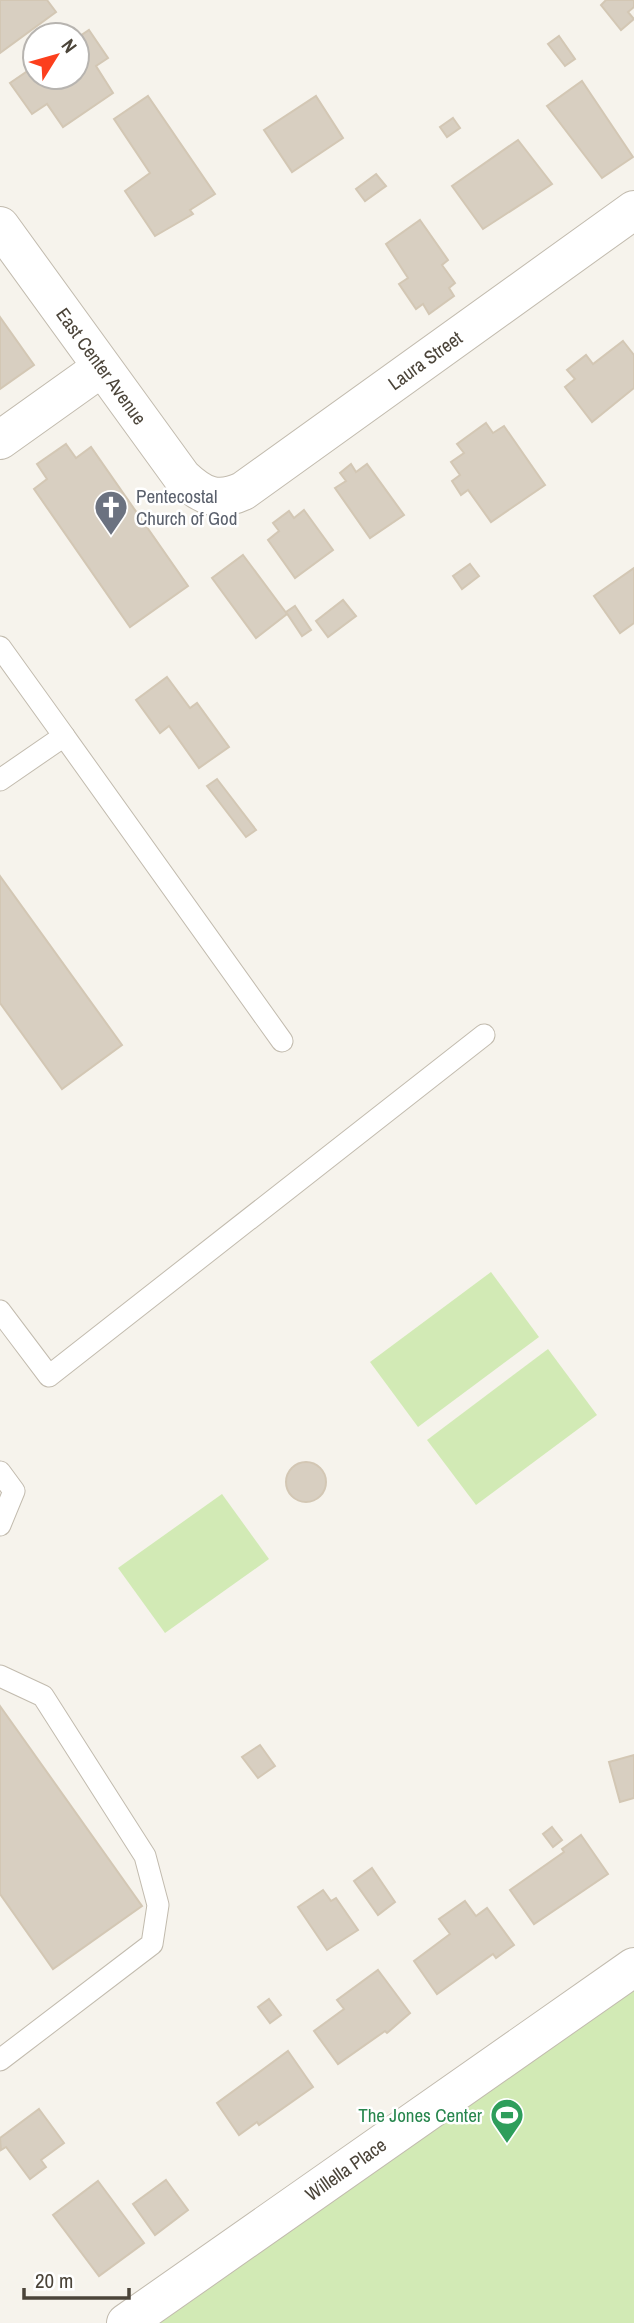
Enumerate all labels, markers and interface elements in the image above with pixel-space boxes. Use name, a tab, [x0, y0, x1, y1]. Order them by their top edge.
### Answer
north arrow	[21, 21, 91, 91]
text: N	[56, 33, 83, 58]
street label: East Center Avenue	[50, 302, 153, 430]
street label: Laura Street	[382, 324, 468, 396]
place label: Pentecostal Church of God	[136, 483, 237, 531]
church icon: Pentecostal Church of God	[92, 488, 130, 537]
sports icon: The Jones Center	[488, 2096, 526, 2145]
place label: The Jones Center	[358, 2102, 483, 2128]
street label: Willella Place	[300, 2132, 391, 2207]
scale bar	[24, 2256, 130, 2300]
text: 20 m	[35, 2266, 73, 2295]

